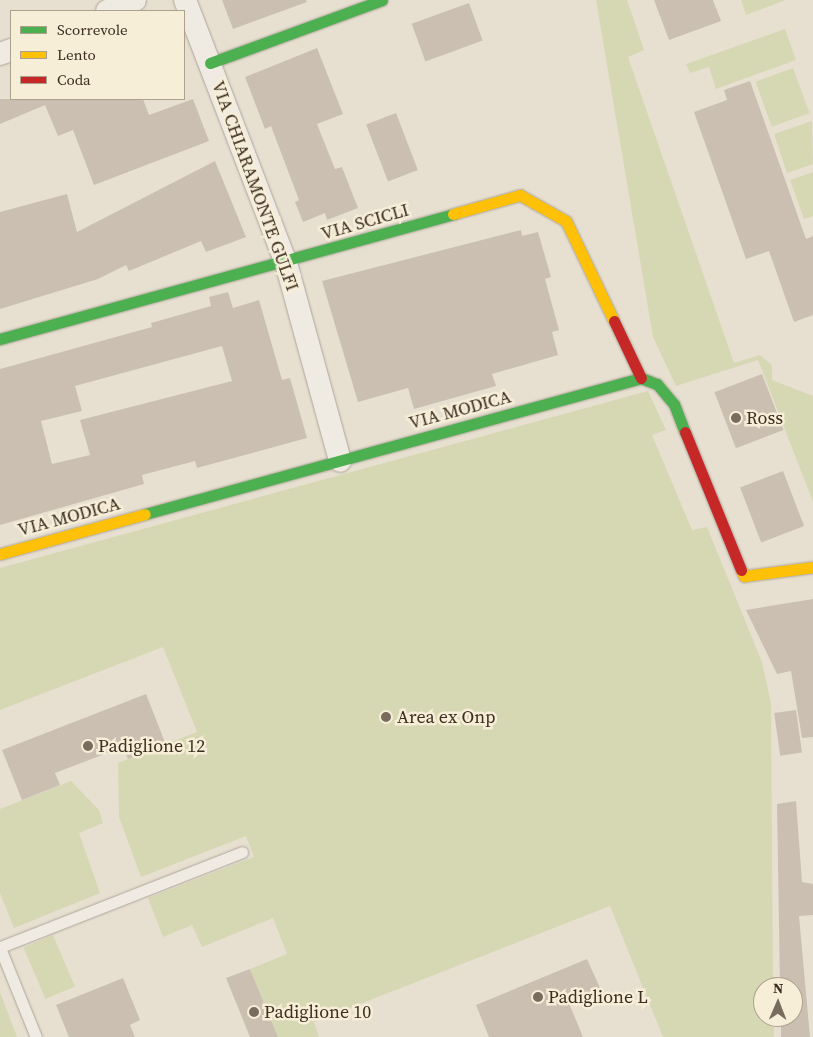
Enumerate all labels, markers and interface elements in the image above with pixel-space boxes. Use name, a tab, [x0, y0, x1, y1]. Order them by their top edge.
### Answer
legend	[10, 10, 185, 100]
text: Scorrevole	[57, 19, 128, 40]
text: Lento	[57, 44, 96, 65]
text: Coda	[57, 69, 91, 90]
street label: VIA CHIARAMONTE GULFI	[207, 78, 303, 294]
street label: VIA SCICLI	[319, 199, 411, 245]
street label: VIA MODICA	[407, 386, 513, 434]
place label: Ross	[746, 407, 783, 429]
marker: Ross	[730, 412, 742, 424]
street label: VIA MODICA	[16, 493, 122, 541]
place label: Area ex Onp	[397, 706, 495, 728]
marker: Area ex Onp	[379, 710, 393, 724]
place label: Padiglione 12	[98, 735, 205, 757]
marker: Padiglione 12	[82, 740, 94, 752]
north arrow	[753, 977, 803, 1027]
text: N	[773, 978, 784, 998]
place label: Padiglione L	[548, 986, 648, 1008]
marker: Padiglione L	[532, 991, 544, 1003]
place label: Padiglione 10	[264, 1001, 371, 1023]
marker: Padiglione 10	[248, 1006, 260, 1018]

